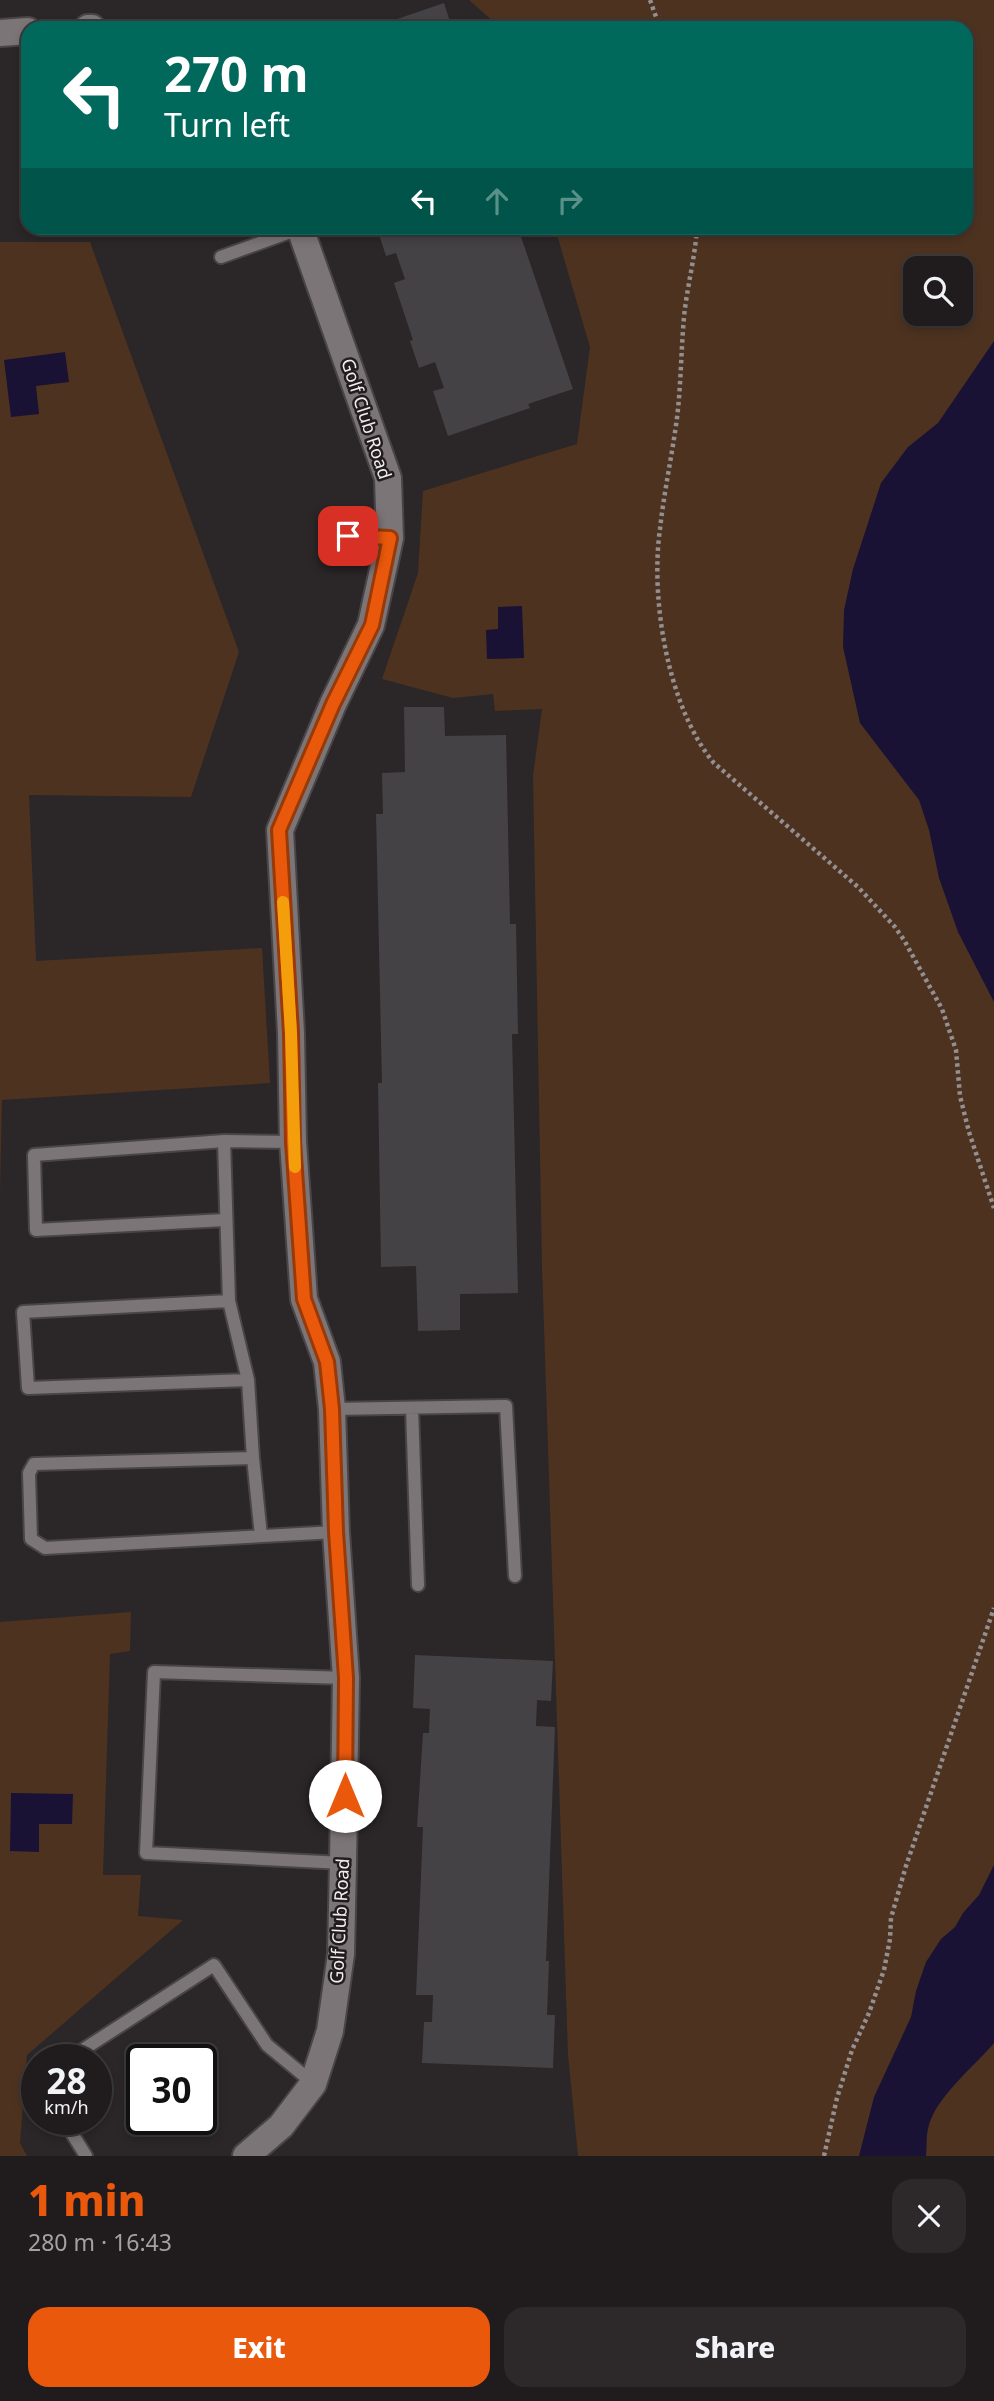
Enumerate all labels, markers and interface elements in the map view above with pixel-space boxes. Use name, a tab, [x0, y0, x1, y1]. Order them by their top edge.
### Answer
text: 270 m	[164, 40, 309, 106]
icon: left	[49, 49, 140, 140]
text: Turn left	[164, 103, 290, 146]
icon: left	[405, 182, 443, 220]
icon: ahead	[478, 182, 516, 220]
icon: right	[551, 182, 589, 220]
map controls	[903, 256, 973, 326]
button: search	[903, 256, 973, 326]
street label: Golf Club Road	[336, 355, 398, 482]
pin	[318, 506, 378, 566]
icon: arrive	[329, 517, 367, 555]
position arrow	[308, 1759, 382, 1833]
street label: Golf Club Road	[324, 1858, 354, 1984]
speed limit sign: 30	[126, 2044, 217, 2135]
text: 28	[46, 2057, 87, 2104]
text: km/h	[44, 2095, 89, 2119]
text: 1 min	[28, 2171, 145, 2228]
button: close	[892, 2179, 966, 2253]
text: 280 m · 16:43	[28, 2226, 172, 2258]
button: Exit	[28, 2307, 490, 2387]
button: Share	[504, 2307, 966, 2387]

